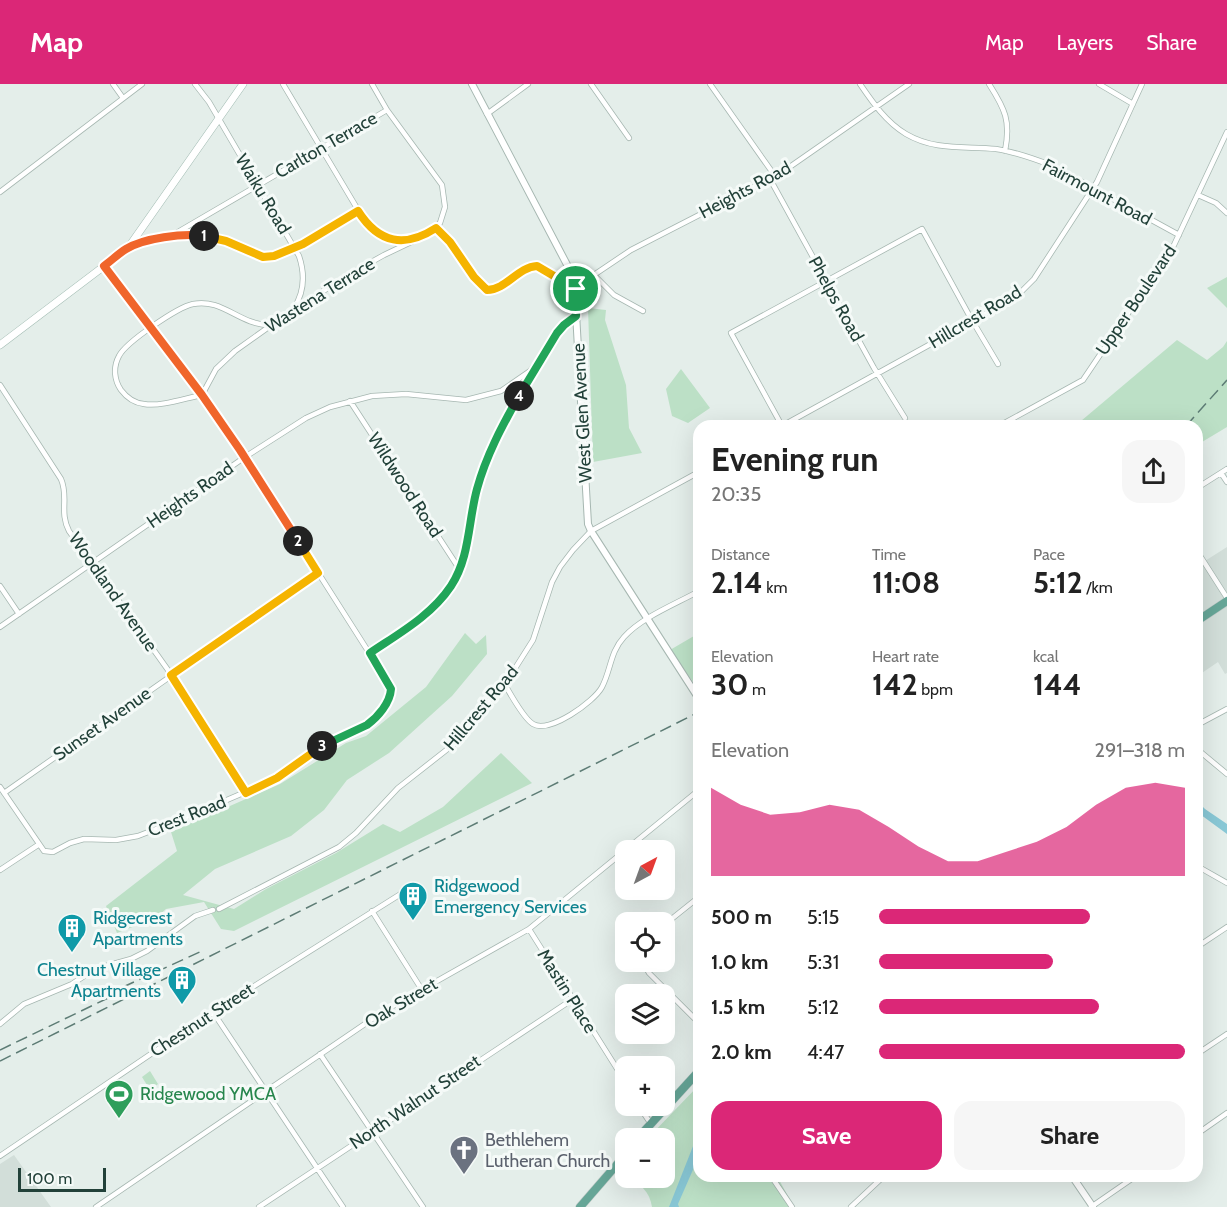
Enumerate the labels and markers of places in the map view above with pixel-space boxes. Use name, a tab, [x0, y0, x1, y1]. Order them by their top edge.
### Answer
pin: 1	[189, 221, 219, 251]
pin	[550, 263, 601, 314]
pin: 4	[504, 381, 534, 411]
pin: 2	[283, 526, 313, 556]
pin: 3	[307, 731, 337, 761]
place label: Ridgewood Emergency Services	[434, 875, 587, 918]
building icon: Ridgewood Emergency Services	[397, 880, 429, 922]
place label: Ridgecrest Apartments	[93, 907, 183, 950]
building icon: Ridgecrest Apartments	[56, 912, 88, 954]
place label: Chestnut Village Apartments	[37, 959, 161, 1002]
building icon: Chestnut Village Apartments	[166, 964, 198, 1006]
sports icon: Ridgewood YMCA	[103, 1078, 135, 1120]
place label: Ridgewood YMCA	[140, 1083, 276, 1105]
place label: Bethlehem Lutheran Church	[485, 1129, 610, 1172]
church icon: Bethlehem Lutheran Church	[448, 1134, 480, 1176]

